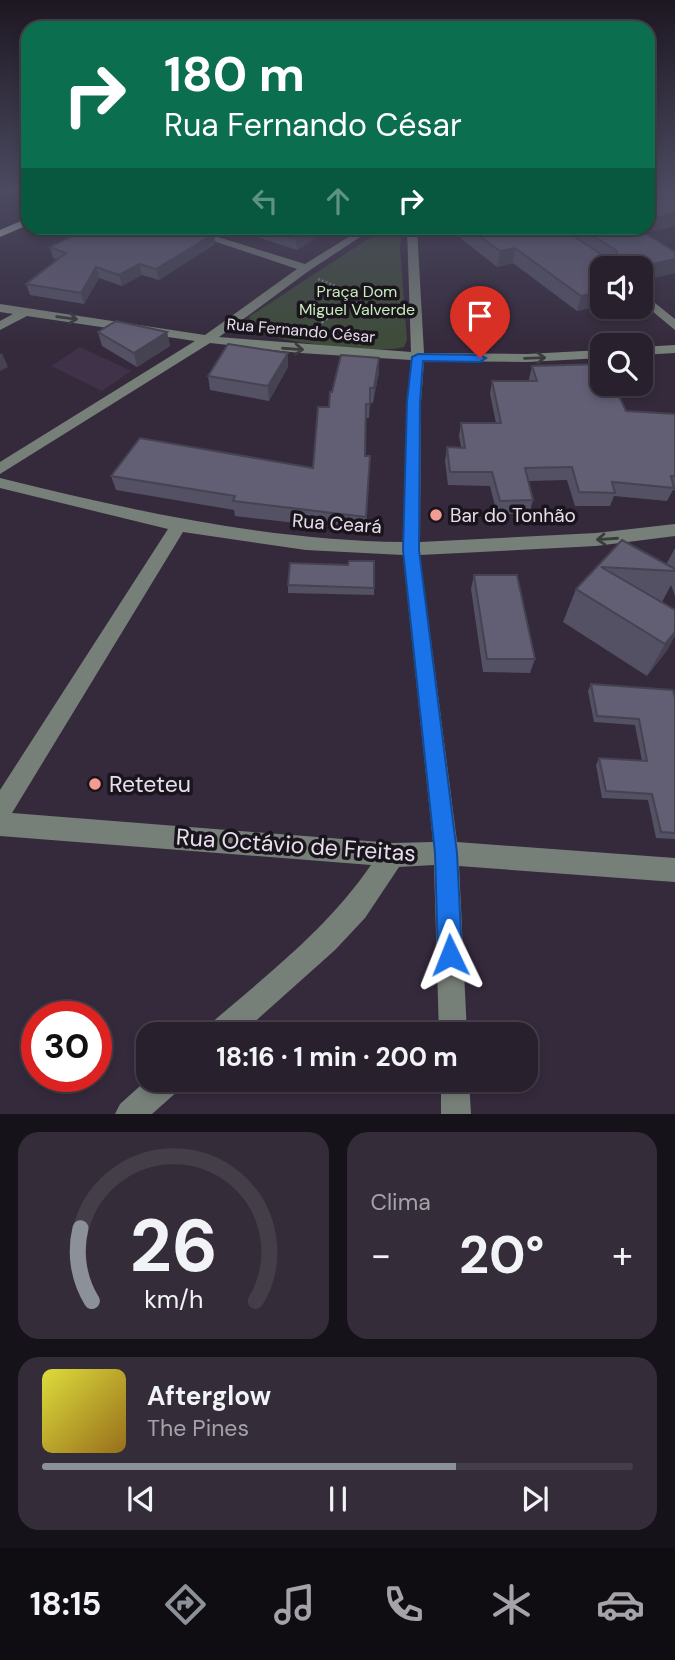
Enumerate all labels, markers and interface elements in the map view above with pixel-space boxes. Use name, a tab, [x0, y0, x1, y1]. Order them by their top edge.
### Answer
text: 180 m	[164, 42, 305, 106]
icon: right	[49, 49, 140, 140]
text: Rua Fernando César	[164, 104, 462, 146]
icon: left	[246, 182, 284, 220]
icon: ahead	[319, 182, 357, 220]
icon: right	[392, 182, 430, 220]
map controls	[590, 256, 653, 396]
button: sound	[590, 256, 653, 319]
park label: Praça Dom Miguel Valverde	[299, 281, 415, 320]
pin	[450, 286, 510, 358]
icon: arrive	[461, 297, 499, 335]
one-way arrow	[56, 312, 78, 325]
street label: Rua Fernando César	[226, 314, 376, 347]
button: search	[590, 333, 653, 396]
one-way arrow	[281, 343, 304, 356]
one-way arrow	[523, 351, 546, 364]
place label: Bar do Tonhão	[450, 503, 576, 528]
marker: Bar do Tonhão	[428, 507, 444, 523]
street label: Rua Ceará	[291, 508, 383, 539]
one-way arrow	[597, 533, 619, 546]
place label: Reteteu	[109, 769, 191, 799]
marker: Reteteu	[87, 776, 103, 792]
street label: Rua Octávio de Freitas	[175, 822, 417, 868]
position arrow	[413, 918, 487, 992]
speed limit sign: 30	[21, 1001, 112, 1092]
text: 18:16 · 1 min · 200 m	[216, 1040, 458, 1074]
text: Clima	[371, 1187, 431, 1217]
text: 26	[129, 1200, 217, 1295]
text: 20°	[459, 1221, 544, 1289]
text: −	[371, 1230, 391, 1280]
text: +	[612, 1230, 633, 1280]
text: km/h	[144, 1283, 203, 1316]
text: Afterglow	[147, 1379, 271, 1413]
text: The Pines	[147, 1413, 249, 1443]
icon: previous	[122, 1480, 160, 1518]
icon: pause	[319, 1480, 357, 1518]
icon: next	[516, 1480, 554, 1518]
icon: directions	[161, 1580, 210, 1629]
icon: music	[270, 1580, 319, 1629]
icon: phone	[379, 1580, 428, 1629]
icon: climate	[487, 1580, 536, 1629]
icon: car	[596, 1580, 645, 1629]
text: 18:15	[30, 1583, 101, 1625]

